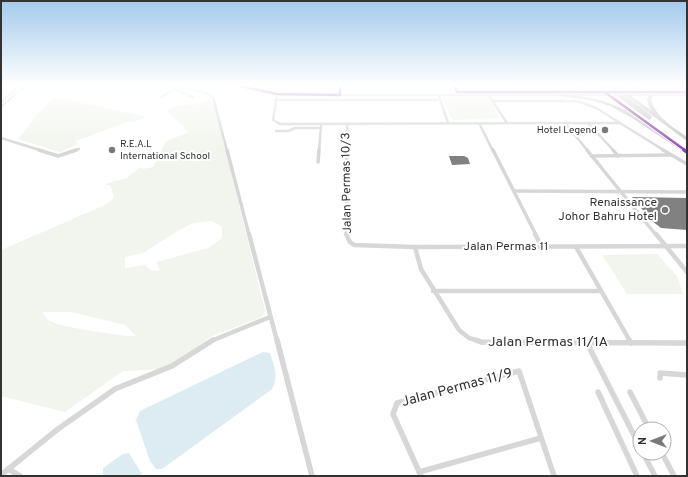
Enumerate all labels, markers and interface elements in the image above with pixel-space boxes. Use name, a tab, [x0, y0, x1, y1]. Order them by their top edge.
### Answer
place label: Hotel Legend	[537, 124, 597, 137]
marker: Hotel Legend	[600, 125, 610, 135]
street label: Jalan Permas 10/3	[338, 132, 356, 234]
place label: R.E.A.L International School	[120, 138, 210, 163]
marker: R.E.A.L International School	[107, 145, 117, 155]
place label: Renaissance Johor Bahru Hotel	[558, 195, 657, 225]
marker: Renaissance Johor Bahru Hotel	[660, 205, 670, 215]
street label: Jalan Permas 11	[464, 239, 548, 255]
street label: Jalan Permas 11/1A	[488, 334, 608, 351]
street label: Jalan Permas 11/9	[400, 365, 514, 411]
north arrow	[632, 421, 672, 461]
text: N	[636, 437, 650, 445]

